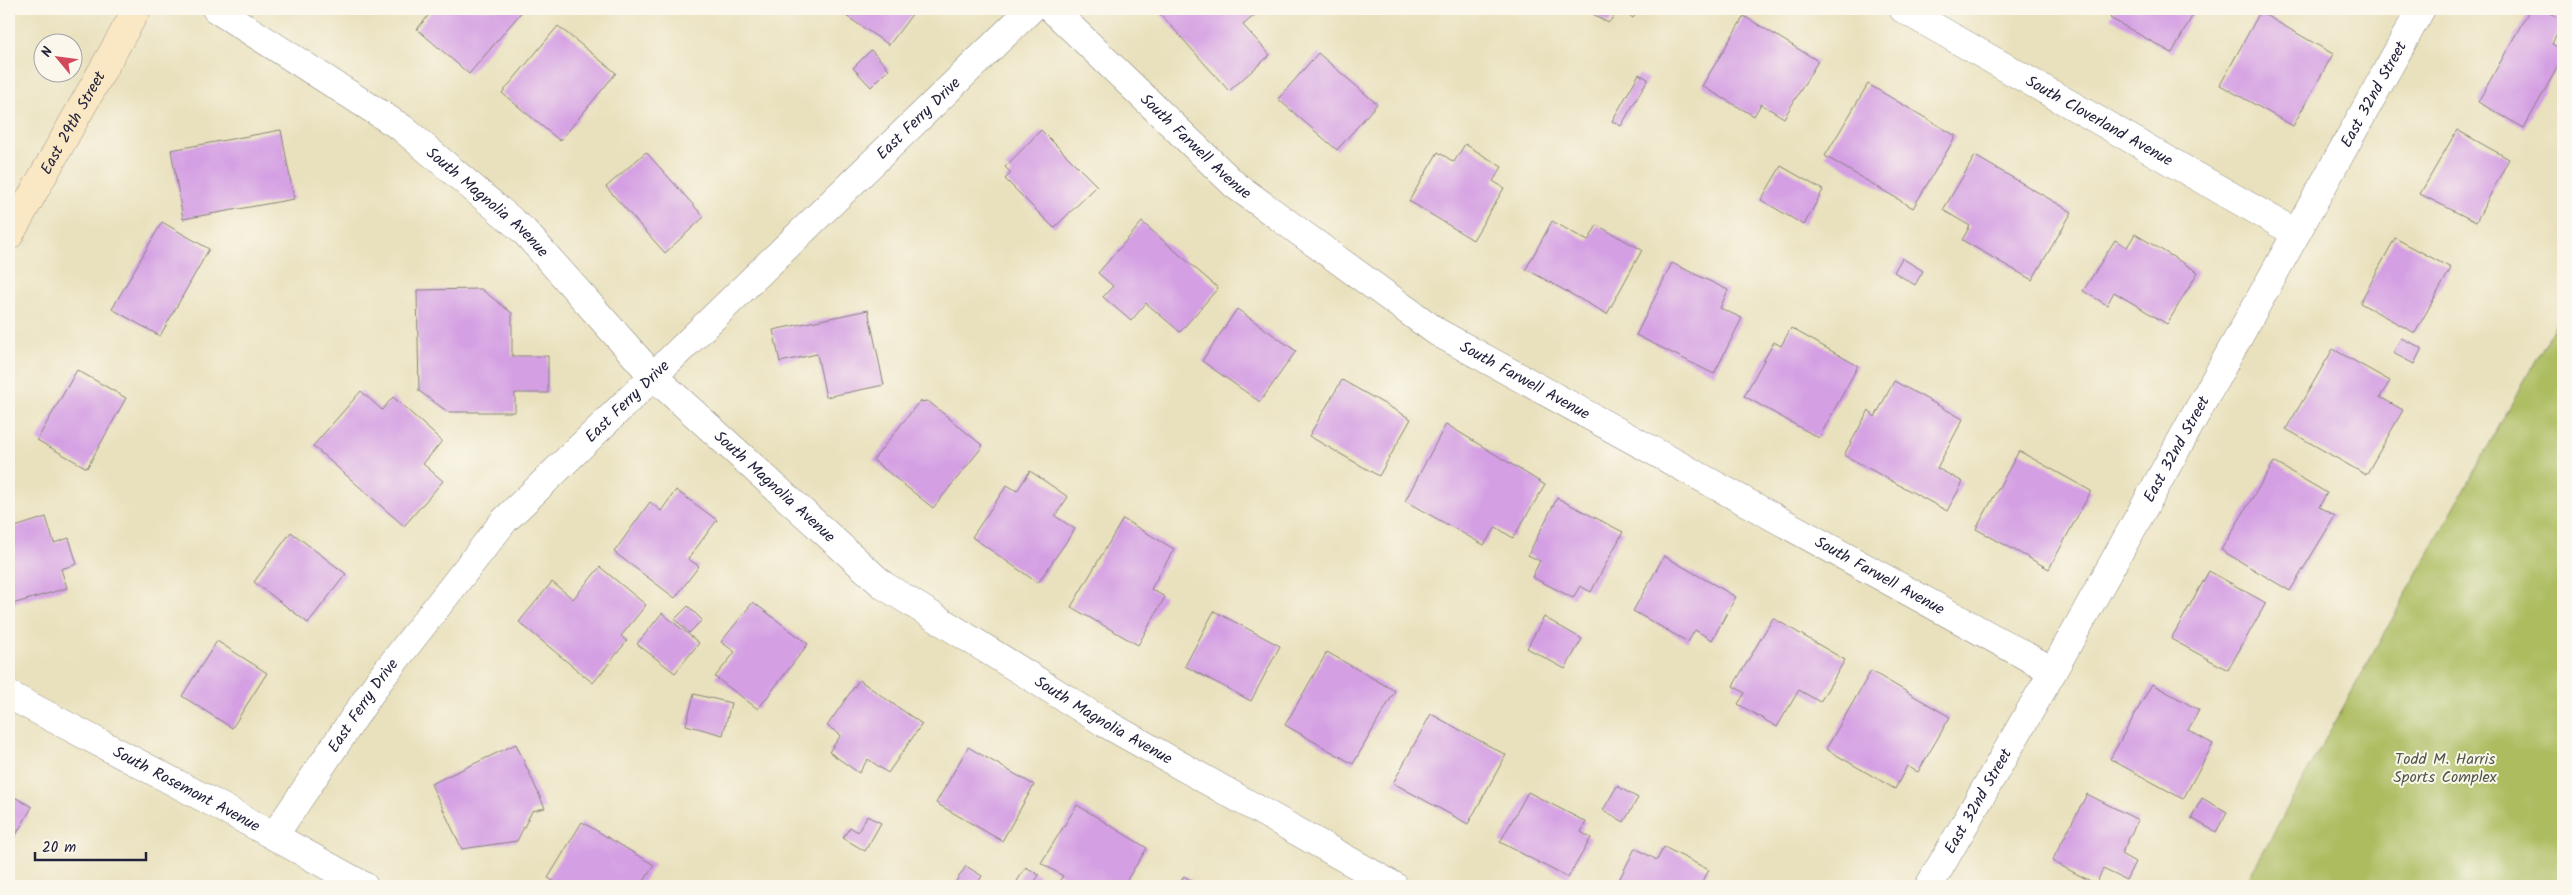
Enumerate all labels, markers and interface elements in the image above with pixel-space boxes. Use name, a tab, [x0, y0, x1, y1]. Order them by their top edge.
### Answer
north arrow	[32, 32, 82, 82]
street label: East 32nd Street	[2334, 36, 2414, 152]
text: N	[36, 43, 59, 61]
street label: East 29th Street	[34, 66, 112, 179]
street label: South Cloverland Avenue	[2021, 69, 2178, 173]
street label: East Ferry Drive	[870, 71, 966, 166]
street label: South Farwell Avenue	[1134, 88, 1257, 206]
street label: South Magnolia Avenue	[420, 141, 555, 263]
street label: South Farwell Avenue	[1455, 334, 1594, 426]
street label: East Ferry Drive	[579, 354, 675, 449]
street label: East 32nd Street	[2137, 391, 2216, 507]
street label: South Magnolia Avenue	[708, 425, 841, 549]
street label: South Farwell Avenue	[1810, 530, 1949, 622]
street label: East Ferry Drive	[321, 653, 405, 758]
street label: South Magnolia Avenue	[1029, 670, 1177, 771]
street label: South Rosemont Avenue	[109, 740, 265, 839]
street label: East 32nd Street	[1938, 743, 2019, 859]
park label: Todd M. Harris Sports Complex	[2393, 747, 2498, 790]
scale bar	[35, 830, 146, 862]
text: 20 m	[42, 836, 76, 860]

